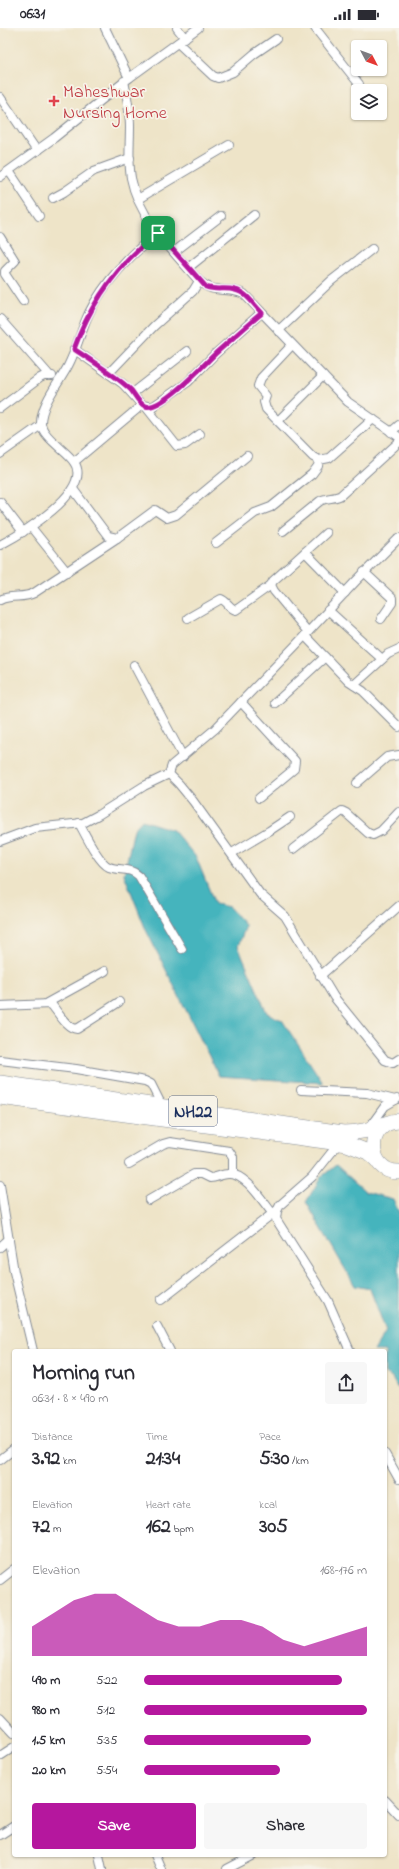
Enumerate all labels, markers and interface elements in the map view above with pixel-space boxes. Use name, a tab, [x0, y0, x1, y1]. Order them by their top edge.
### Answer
text: 06:31	[20, 3, 45, 25]
north arrow	[351, 40, 387, 76]
map controls	[351, 40, 387, 120]
place label: Maheshwar Nursing Home	[63, 80, 168, 128]
button: layers	[351, 84, 387, 120]
marker: Maheshwar Nursing Home	[48, 95, 60, 107]
pin	[141, 216, 175, 250]
icon: arrive	[147, 222, 169, 244]
road number: NH22	[169, 1096, 217, 1126]
text: Morning run	[32, 1358, 135, 1390]
button: share	[325, 1362, 367, 1404]
text: 06:31 · 8 × 490 m	[32, 1389, 108, 1408]
text: Distance	[32, 1429, 73, 1445]
text: Time	[146, 1429, 167, 1445]
text: Pace	[259, 1429, 281, 1445]
text: 3.92	[32, 1445, 60, 1474]
text: 21:34	[146, 1445, 180, 1474]
text: 5:30	[259, 1445, 289, 1474]
text: km	[60, 1453, 76, 1469]
text: /km	[289, 1453, 309, 1469]
text: Elevation	[32, 1497, 72, 1513]
text: Heart rate	[146, 1497, 191, 1513]
text: kcal	[259, 1497, 277, 1513]
text: 72	[32, 1513, 50, 1542]
text: 162	[146, 1513, 171, 1542]
text: 305	[259, 1513, 288, 1542]
text: m	[50, 1521, 61, 1537]
text: bpm	[171, 1521, 194, 1537]
text: Elevation	[32, 1561, 80, 1580]
text: 168–176 m	[320, 1561, 367, 1580]
text: 490 m	[32, 1671, 60, 1690]
text: 5:22	[96, 1671, 117, 1690]
text: 980 m	[32, 1701, 60, 1720]
text: 5:12	[96, 1701, 115, 1720]
text: 1.5 km	[32, 1731, 65, 1750]
text: 5:35	[96, 1731, 117, 1750]
text: 2.0 km	[32, 1761, 66, 1780]
text: 5:54	[96, 1761, 117, 1780]
button: Save	[32, 1803, 196, 1849]
button: Share	[204, 1803, 367, 1849]

